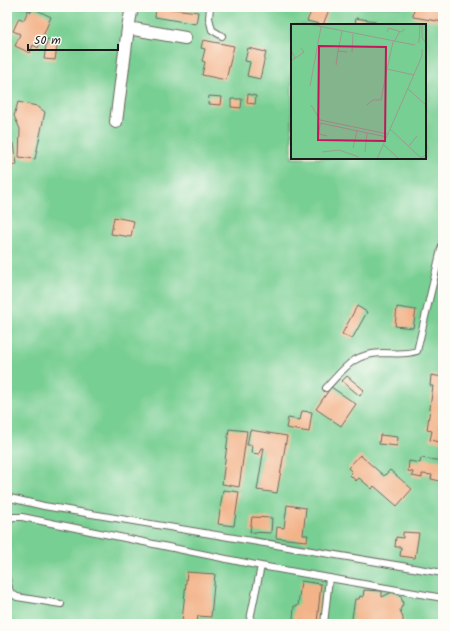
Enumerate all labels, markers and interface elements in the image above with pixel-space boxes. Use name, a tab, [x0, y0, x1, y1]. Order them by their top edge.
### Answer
inset map	[291, 24, 426, 159]
scale bar	[28, 26, 118, 52]
text: 50 m	[34, 31, 61, 50]

